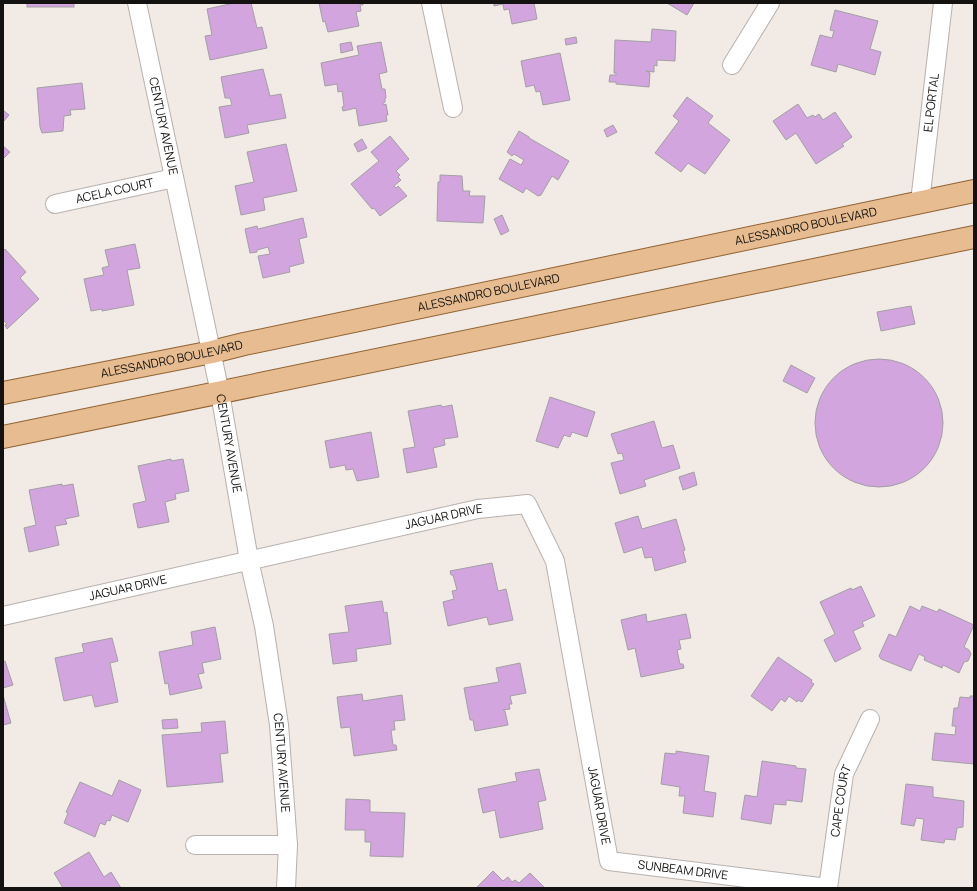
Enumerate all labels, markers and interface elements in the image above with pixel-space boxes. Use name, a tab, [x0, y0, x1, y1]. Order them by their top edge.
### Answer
street label: EL PORTAL	[919, 72, 943, 133]
street label: CENTURY AVENUE	[145, 76, 182, 177]
street label: ACELA COURT	[74, 174, 156, 207]
street label: ALESSANDRO BOULEVARD	[733, 203, 878, 249]
street label: ALESSANDRO BOULEVARD	[416, 269, 561, 315]
street label: ALESSANDRO BOULEVARD	[99, 336, 244, 382]
street label: CENTURY AVENUE	[212, 393, 246, 494]
street label: JAGUAR DRIVE	[403, 500, 484, 533]
street label: JAGUAR DRIVE	[87, 570, 169, 604]
street label: CENTURY AVENUE	[269, 712, 295, 813]
street label: CAPE COURT	[826, 761, 856, 838]
street label: JAGUAR DRIVE	[584, 765, 615, 846]
street label: SUNBEAM DRIVE	[637, 856, 729, 884]

